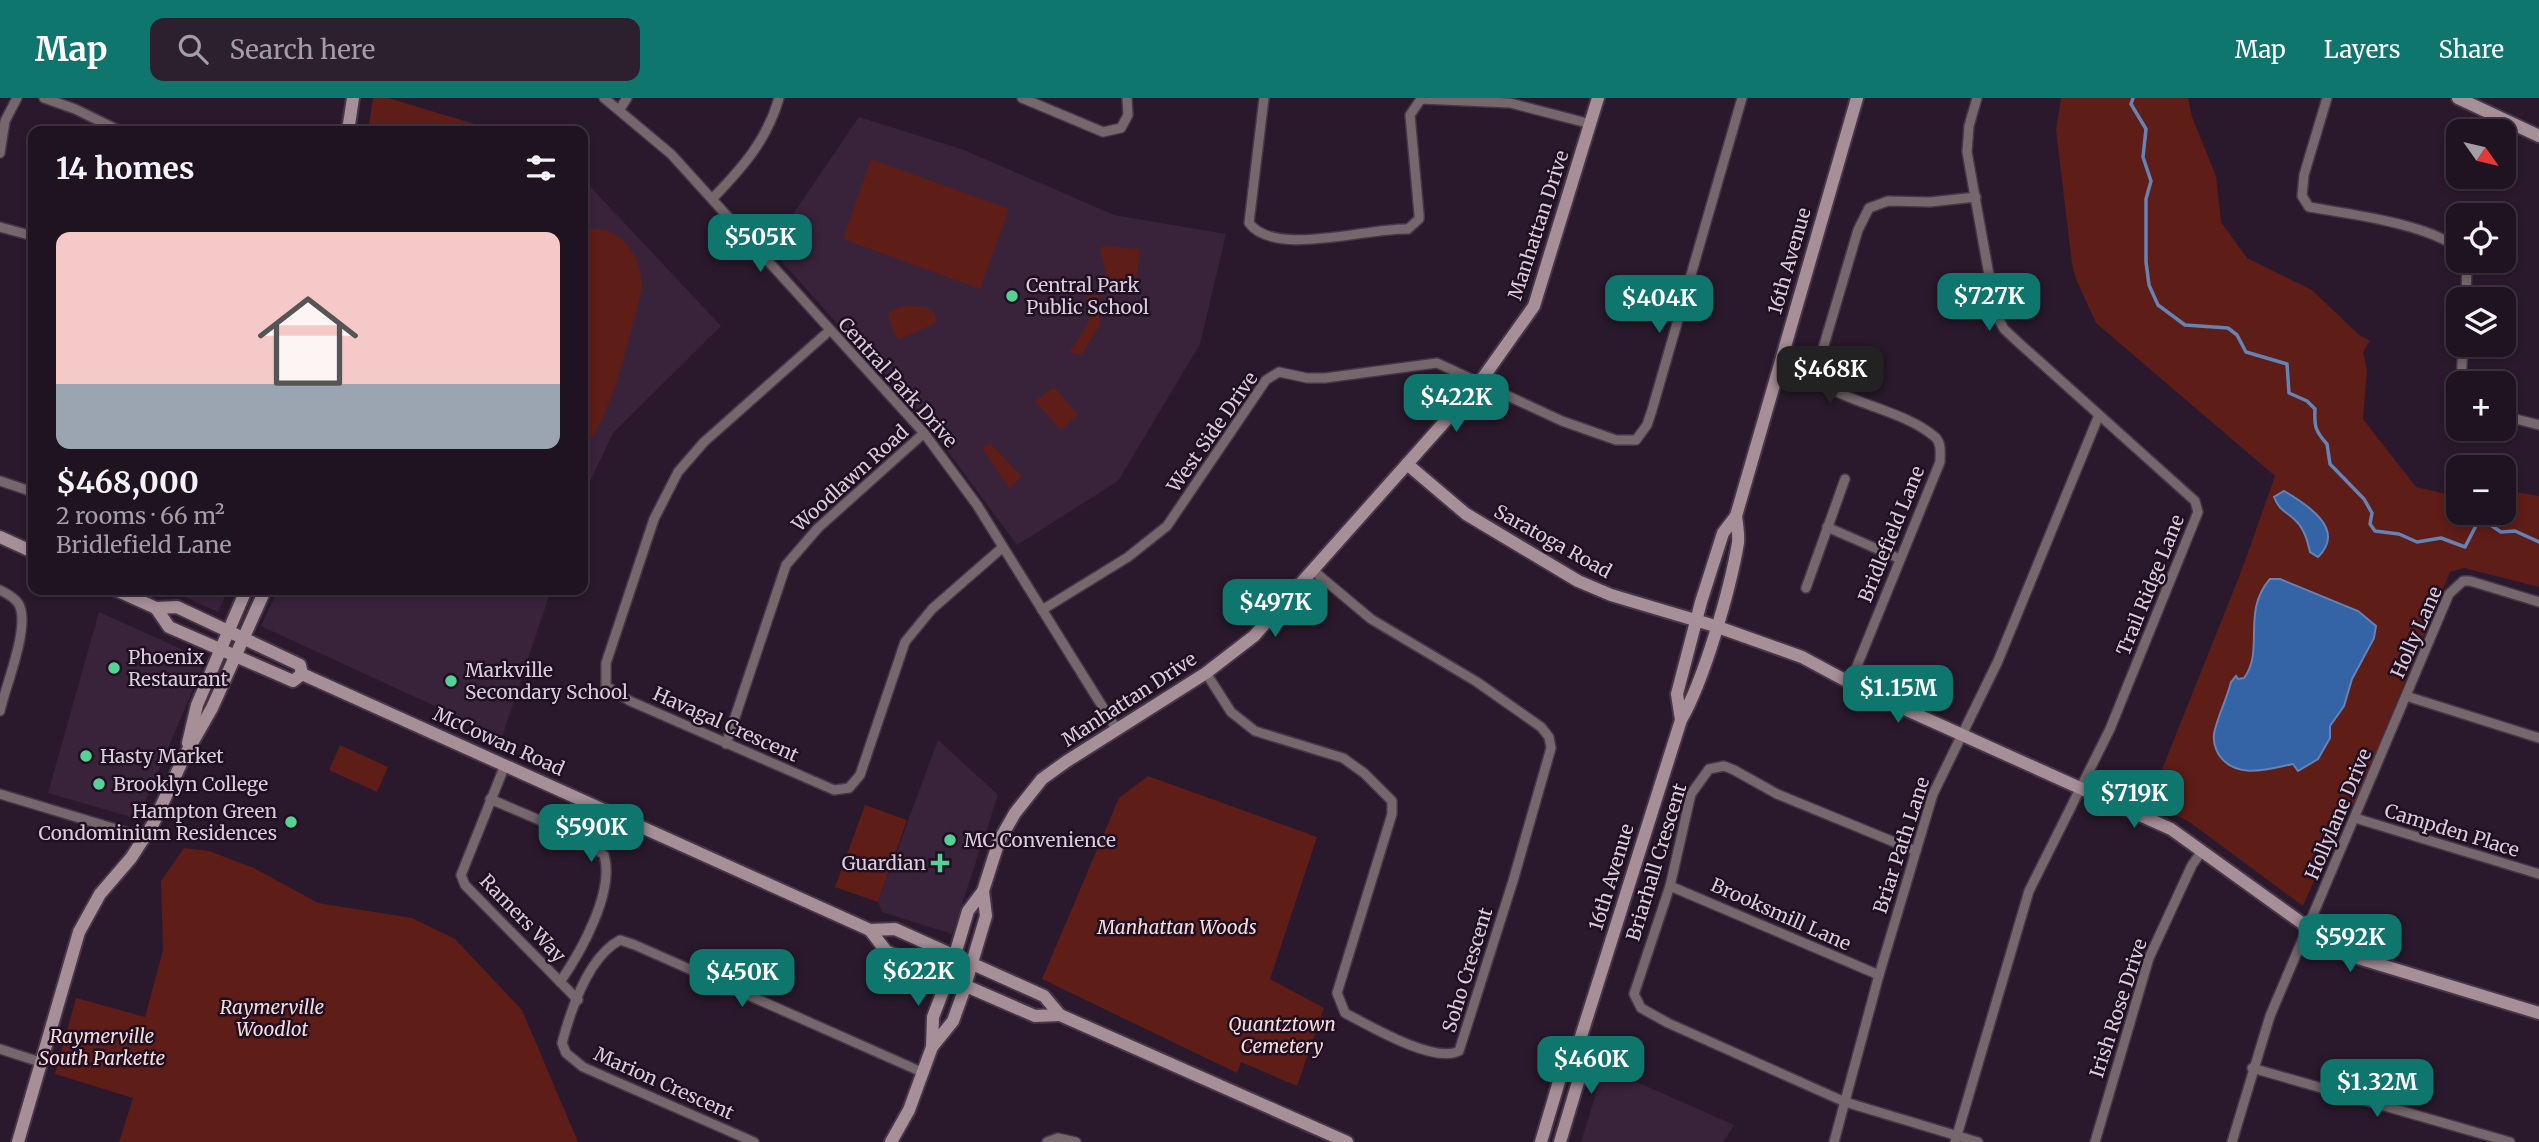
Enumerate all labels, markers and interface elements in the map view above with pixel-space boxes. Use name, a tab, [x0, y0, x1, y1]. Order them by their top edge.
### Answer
search box	[150, 18, 640, 81]
text: Map	[35, 29, 108, 70]
icon: search	[174, 30, 212, 68]
text: Search here	[230, 33, 375, 66]
text: Map	[2235, 34, 2286, 65]
text: Layers	[2324, 34, 2400, 65]
text: Share	[2438, 34, 2504, 65]
north arrow	[2446, 119, 2516, 189]
map controls	[2446, 119, 2516, 525]
street label: Manhattan Drive	[1503, 147, 1574, 303]
text: 14 homes	[56, 149, 194, 187]
icon: filters	[522, 149, 560, 187]
button: locate	[2446, 203, 2516, 273]
street label: 16th Avenue	[1762, 205, 1816, 317]
pin: $505K	[711, 214, 809, 274]
text: $505K	[724, 222, 796, 251]
place label: Central Park Public School	[1026, 273, 1149, 319]
pin: $727K	[1940, 274, 2038, 333]
pin: $404K	[1610, 275, 1708, 335]
icon: home	[245, 278, 371, 404]
text: $727K	[1953, 281, 2025, 310]
text: $404K	[1621, 283, 1697, 312]
button: layers	[2446, 287, 2516, 357]
marker: Central Park Public School	[1004, 288, 1020, 304]
street label: Central Park Drive	[833, 312, 963, 452]
pin: $468K	[1781, 346, 1879, 406]
text: $468K	[1793, 354, 1867, 383]
street label: West Side Drive	[1161, 367, 1263, 498]
button: +	[2446, 371, 2516, 441]
pin: $422K	[1407, 374, 1505, 434]
text: $422K	[1420, 382, 1492, 411]
street label: Woodlawn Road	[786, 419, 913, 537]
button: −	[2446, 455, 2516, 525]
street label: Bridlefield Lane	[1853, 462, 1929, 606]
text: $468,000	[56, 463, 199, 501]
street label: Saratoga Road	[1490, 499, 1616, 583]
text: 2 rooms · 66 m²	[56, 501, 225, 530]
street label: Trail Ridge Lane	[2111, 511, 2189, 659]
text: Bridlefield Lane	[56, 530, 232, 559]
pin: $497K	[1226, 580, 1324, 639]
street label: Holly Lane	[2385, 582, 2447, 682]
text: $497K	[1239, 587, 1311, 616]
place label: Phoenix Restaurant	[128, 645, 229, 691]
street label: Manhattan Drive	[1057, 646, 1201, 751]
place label: Markville Secondary School	[465, 658, 628, 704]
marker: Phoenix Restaurant	[106, 660, 122, 676]
pin: $1.15M	[1841, 666, 1955, 725]
marker: Markville Secondary School	[443, 673, 459, 689]
text: $1.15M	[1859, 673, 1937, 702]
street label: Havagal Crescent	[649, 681, 803, 767]
street label: McCowan Road	[430, 701, 568, 781]
place label: Hasty Market	[100, 744, 224, 768]
street label: Hollylane Drive	[2300, 745, 2376, 883]
marker: Hasty Market	[78, 748, 94, 764]
pin: $719K	[2085, 770, 2183, 830]
place label: Brooklyn College	[113, 772, 268, 796]
street label: Briar Path Lane	[1868, 774, 1934, 916]
marker: Brooklyn College	[91, 776, 107, 792]
text: $719K	[2100, 778, 2168, 807]
street label: Briarhall Crescent	[1621, 780, 1692, 944]
street label: Campden Place	[2382, 798, 2522, 862]
place label: Hampton Green Condominium Residences	[39, 799, 277, 845]
pin: $590K	[542, 804, 640, 864]
text: $590K	[555, 812, 627, 841]
marker: Hampton Green Condominium Residences	[283, 814, 299, 830]
street label: 16th Avenue	[1583, 821, 1639, 933]
place label: MC Convenience	[964, 828, 1116, 852]
marker: MC Convenience	[942, 832, 958, 848]
place label: Guardian	[842, 851, 926, 875]
marker: Guardian	[932, 855, 948, 871]
street label: Ramers Way	[475, 869, 571, 967]
street label: Brooksmill Lane	[1707, 872, 1855, 956]
street label: Soho Crescent	[1437, 904, 1498, 1035]
pin: $592K	[2301, 914, 2399, 974]
park label: Manhattan Woods	[1096, 915, 1257, 939]
text: $592K	[2315, 922, 2385, 951]
street label: Irish Rose Drive	[2084, 935, 2152, 1081]
pin: $622K	[869, 948, 967, 1008]
pin: $450K	[693, 950, 791, 1009]
text: $622K	[882, 956, 954, 985]
text: $450K	[705, 957, 779, 986]
park label: Raymerville Woodlot	[220, 995, 324, 1041]
park label: Quantztown Cemetery	[1228, 1012, 1336, 1058]
park label: Raymerville South Parkette	[39, 1024, 165, 1070]
pin: $460K	[1542, 1037, 1640, 1096]
street label: Marion Crescent	[590, 1041, 738, 1125]
text: $460K	[1553, 1044, 1629, 1073]
pin: $1.32M	[2320, 1060, 2434, 1119]
text: $1.32M	[2336, 1067, 2418, 1096]

